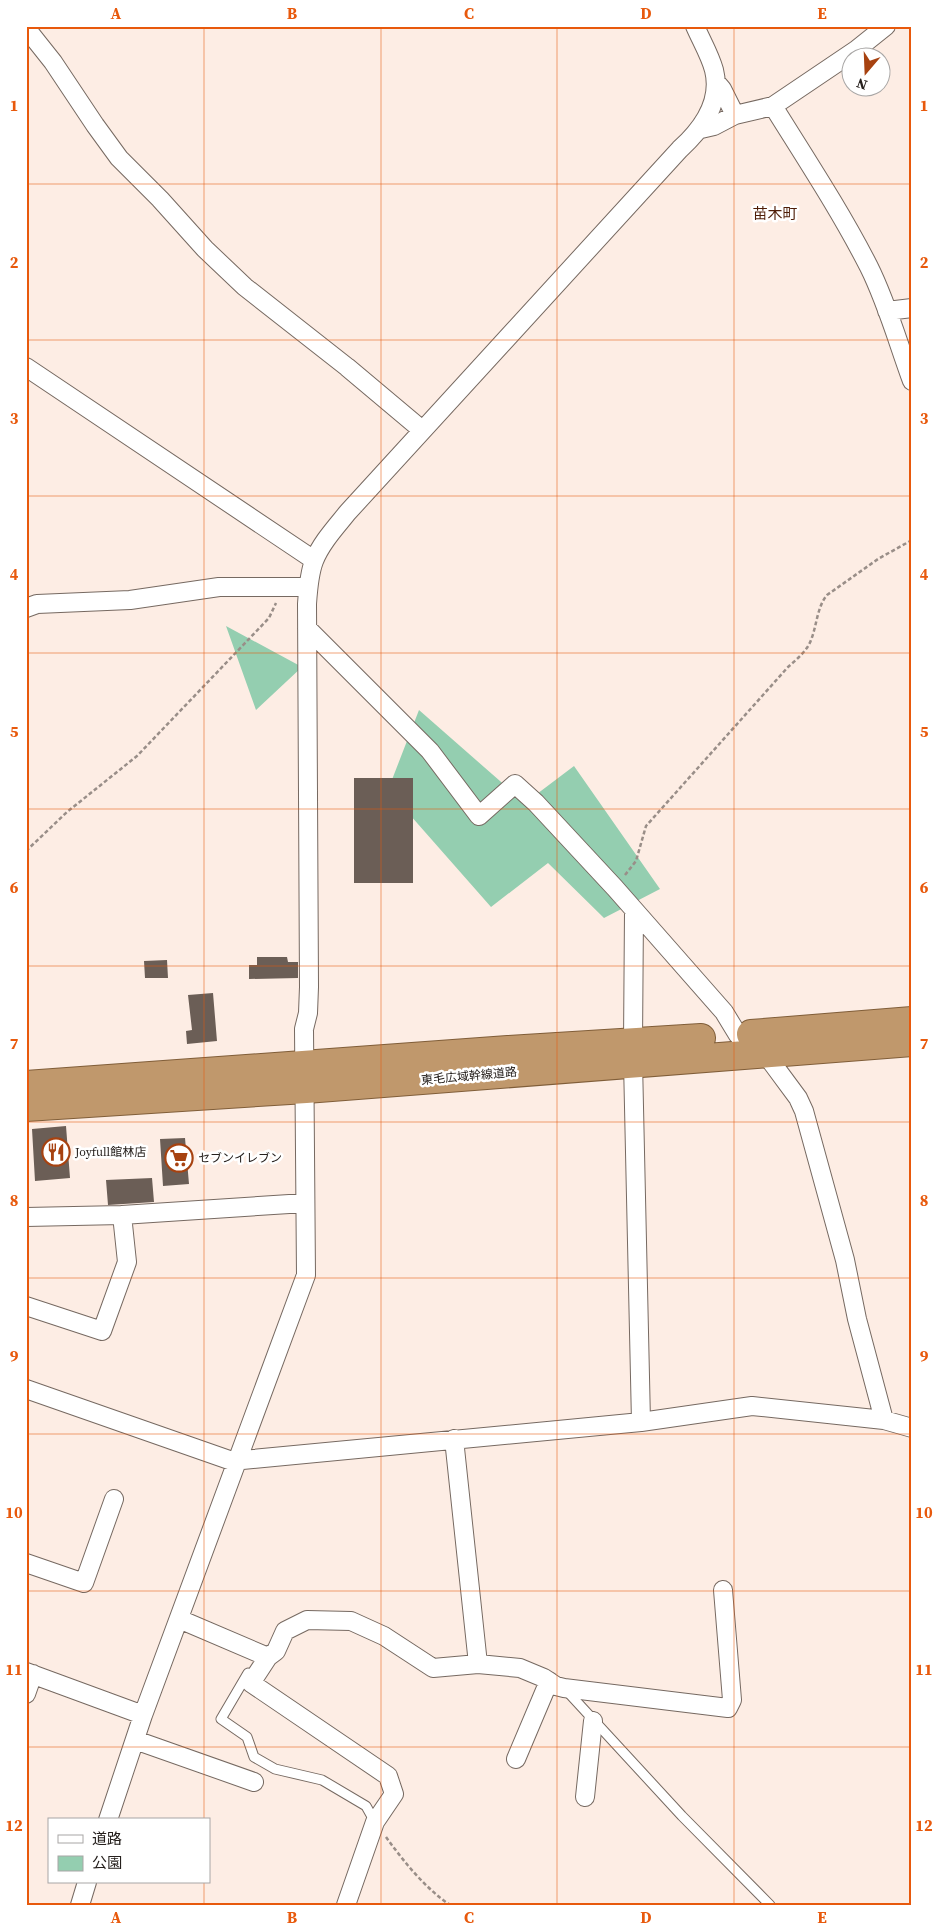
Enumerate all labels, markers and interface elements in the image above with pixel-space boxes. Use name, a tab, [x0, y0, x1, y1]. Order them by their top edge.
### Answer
text: A	[111, 2, 122, 24]
text: B	[287, 2, 298, 24]
text: C	[464, 2, 474, 24]
text: D	[640, 2, 652, 24]
text: E	[817, 2, 827, 24]
north arrow	[840, 48, 890, 98]
text: N	[854, 73, 870, 95]
text: 1	[10, 94, 18, 116]
text: 1	[920, 94, 928, 116]
district label: 苗木町	[752, 203, 798, 224]
text: 2	[10, 251, 19, 273]
text: 2	[920, 251, 929, 273]
text: 3	[10, 407, 19, 429]
text: 3	[920, 407, 929, 429]
text: 4	[10, 563, 19, 585]
text: 4	[920, 563, 929, 585]
text: 5	[10, 720, 19, 742]
text: 5	[920, 720, 929, 742]
text: 6	[10, 876, 19, 898]
text: 6	[920, 876, 929, 898]
text: 7	[10, 1032, 19, 1054]
text: 7	[920, 1032, 929, 1054]
street label: 東毛広域幹線道路	[420, 1064, 518, 1088]
restaurant icon: Joyfull館林店	[41, 1137, 71, 1167]
supermarket icon: セブンイレブン	[164, 1143, 194, 1173]
place label: Joyfull館林店	[74, 1144, 146, 1160]
place label: セブンイレブン	[198, 1150, 282, 1166]
text: 8	[10, 1189, 18, 1211]
text: 8	[920, 1189, 928, 1211]
text: 9	[10, 1345, 19, 1367]
text: 9	[920, 1345, 929, 1367]
text: 10	[5, 1501, 23, 1523]
text: 10	[915, 1501, 933, 1523]
text: 11	[5, 1658, 23, 1680]
text: 11	[915, 1658, 933, 1680]
text: 12	[5, 1814, 23, 1836]
text: 12	[915, 1814, 933, 1836]
legend	[48, 1818, 210, 1884]
text: 道路	[92, 1828, 122, 1849]
text: 公園	[92, 1852, 122, 1873]
text: A	[111, 1906, 122, 1928]
text: B	[287, 1906, 298, 1928]
text: C	[464, 1906, 474, 1928]
text: D	[640, 1906, 652, 1928]
text: E	[817, 1906, 827, 1928]

